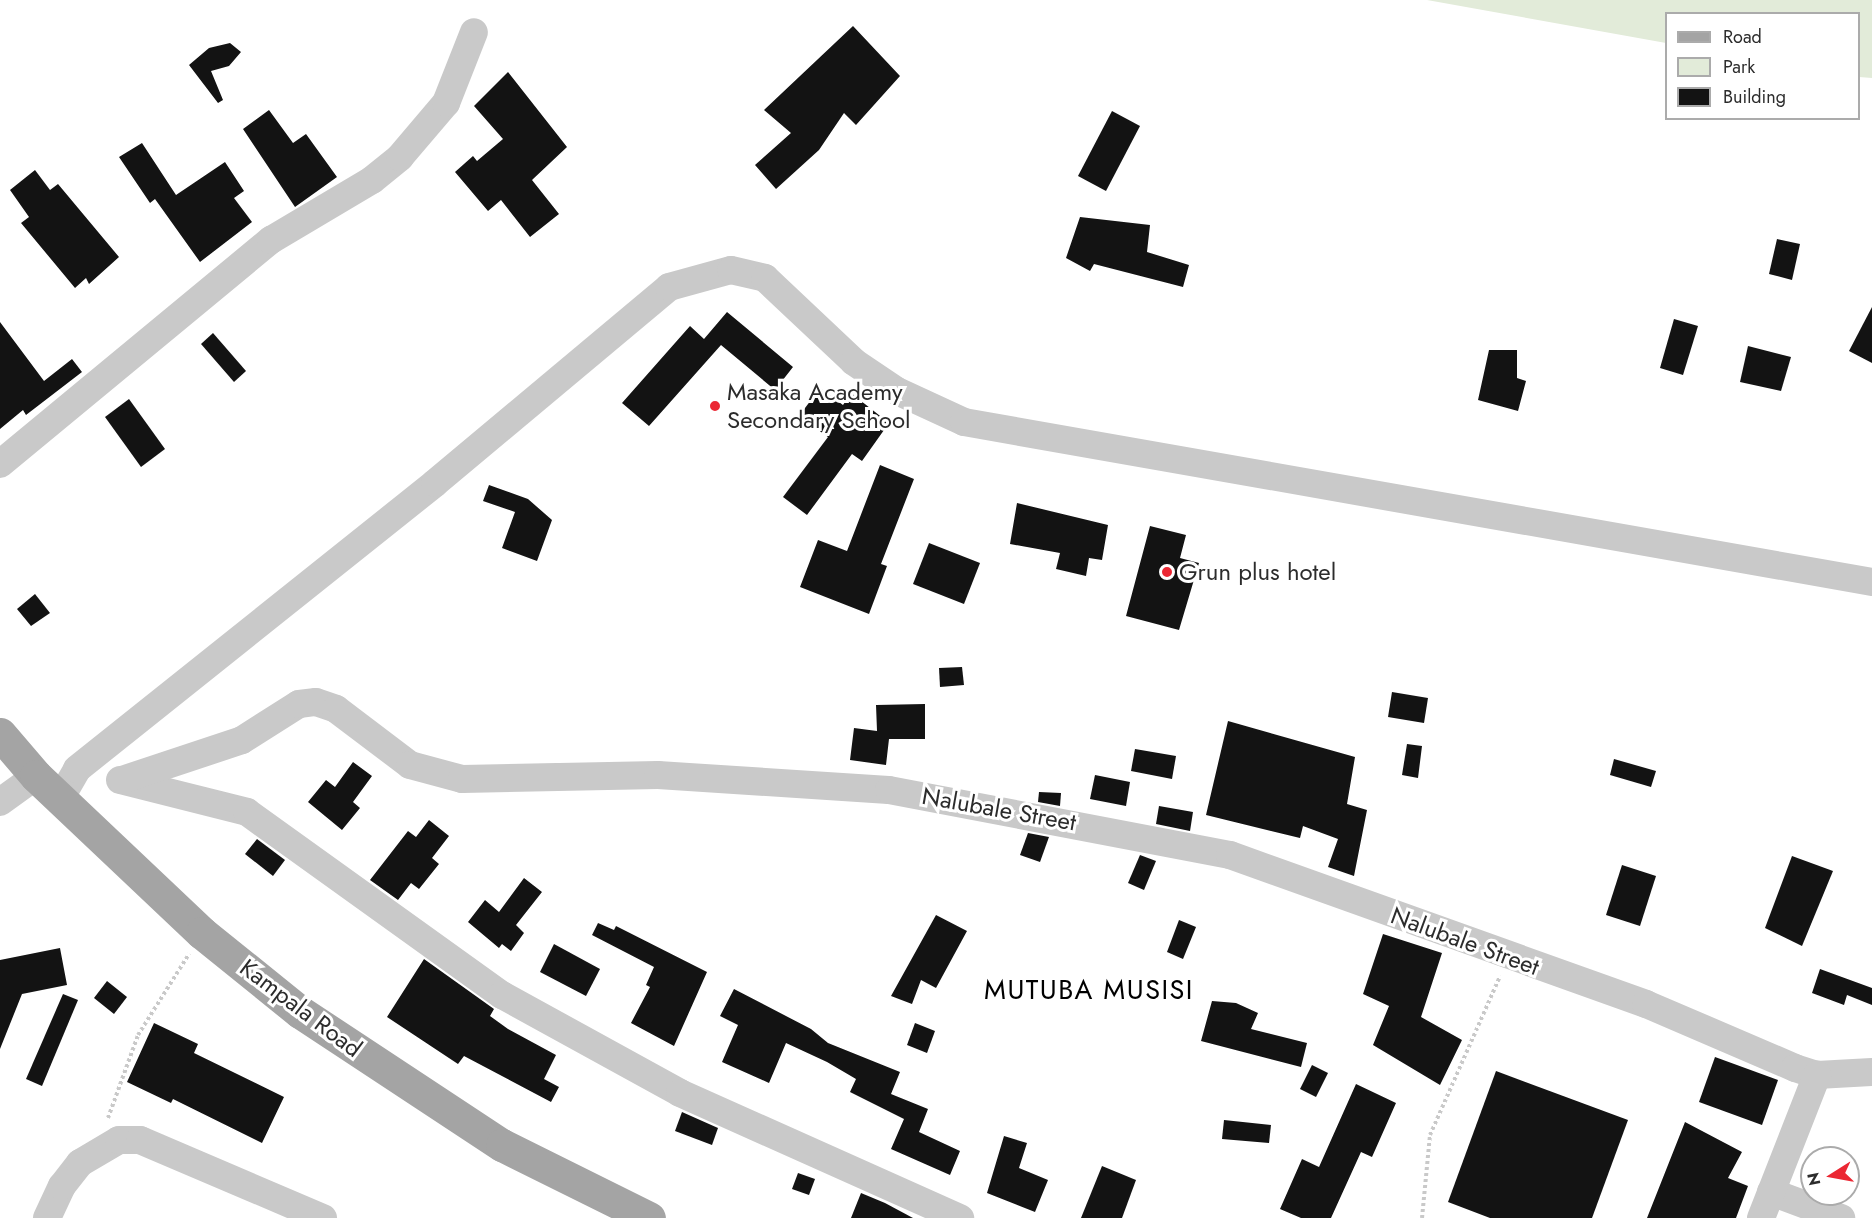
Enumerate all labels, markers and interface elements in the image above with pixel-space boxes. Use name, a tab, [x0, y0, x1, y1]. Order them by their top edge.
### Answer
legend	[1665, 12, 1860, 120]
text: Road	[1723, 24, 1762, 50]
text: Park	[1723, 54, 1755, 80]
text: Building	[1723, 84, 1786, 110]
place label: Masaka Academy Secondary School	[727, 378, 911, 434]
marker: Masaka Academy Secondary School	[708, 399, 722, 413]
place label: Grun plus hotel	[1179, 558, 1336, 586]
marker: Grun plus hotel	[1160, 565, 1174, 579]
street label: Nalubale Street	[920, 781, 1078, 837]
street label: Nalubale Street	[1387, 901, 1543, 981]
street label: Kampala Road	[234, 953, 368, 1063]
district label: MUTUBA MUSISI	[984, 974, 1194, 1006]
north arrow	[1800, 1146, 1860, 1206]
text: N	[1801, 1171, 1826, 1188]

